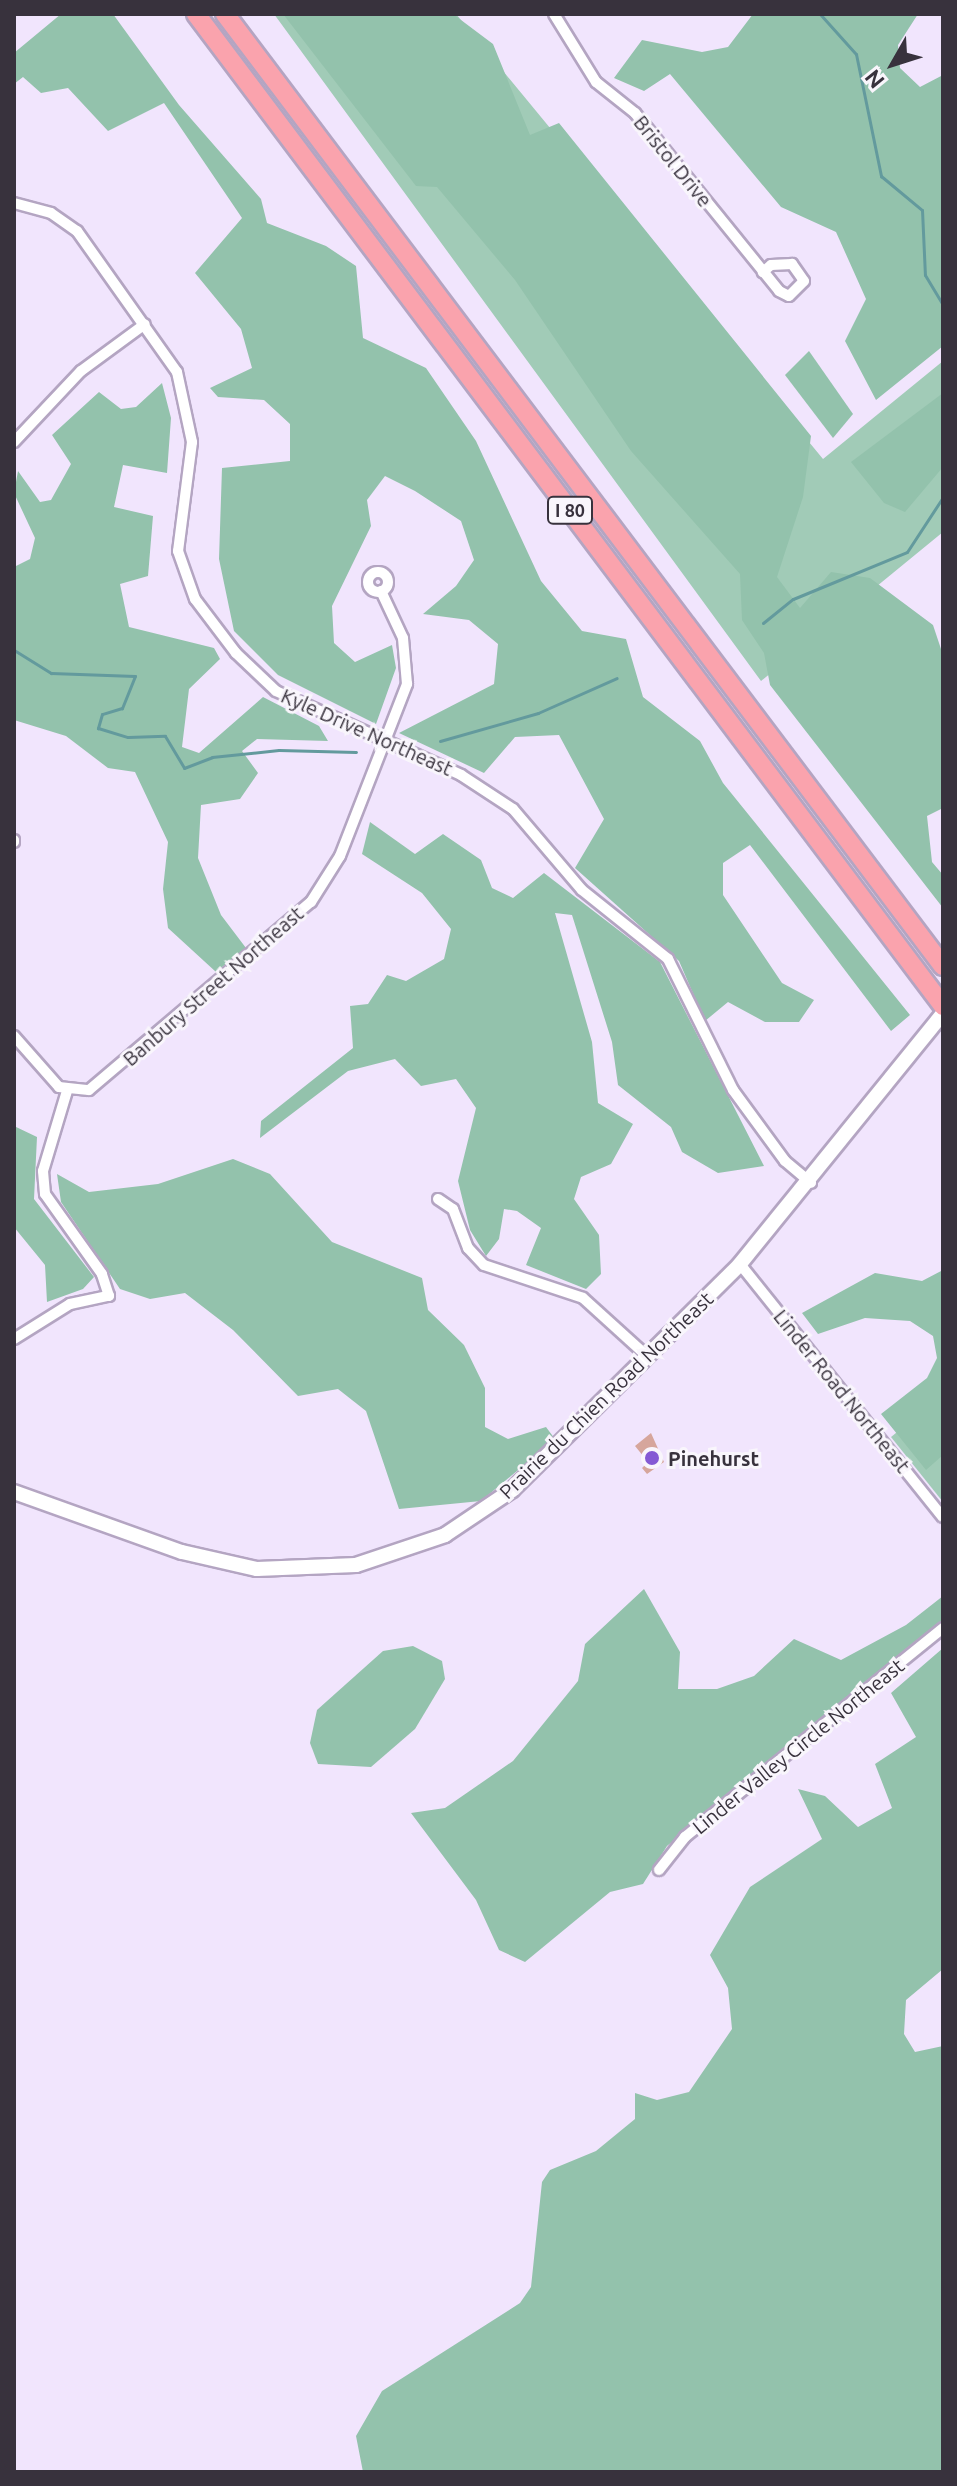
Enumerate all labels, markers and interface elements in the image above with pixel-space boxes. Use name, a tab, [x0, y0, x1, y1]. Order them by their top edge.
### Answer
north arrow	[853, 24, 933, 104]
text: N	[859, 65, 889, 94]
street label: Bristol Drive	[629, 111, 717, 211]
road number: I 80	[546, 496, 594, 524]
street label: Kyle Drive Northeast	[278, 683, 456, 781]
street label: Banbury Street Northeast	[118, 901, 308, 1071]
street label: Prairie du Chien Road Northeast	[494, 1287, 718, 1503]
street label: Linder Road Northeast	[769, 1305, 915, 1477]
place label: Pinehurst	[668, 1446, 759, 1470]
marker: Pinehurst	[643, 1449, 661, 1467]
street label: Linder Valley Circle Northeast	[687, 1653, 909, 1839]

